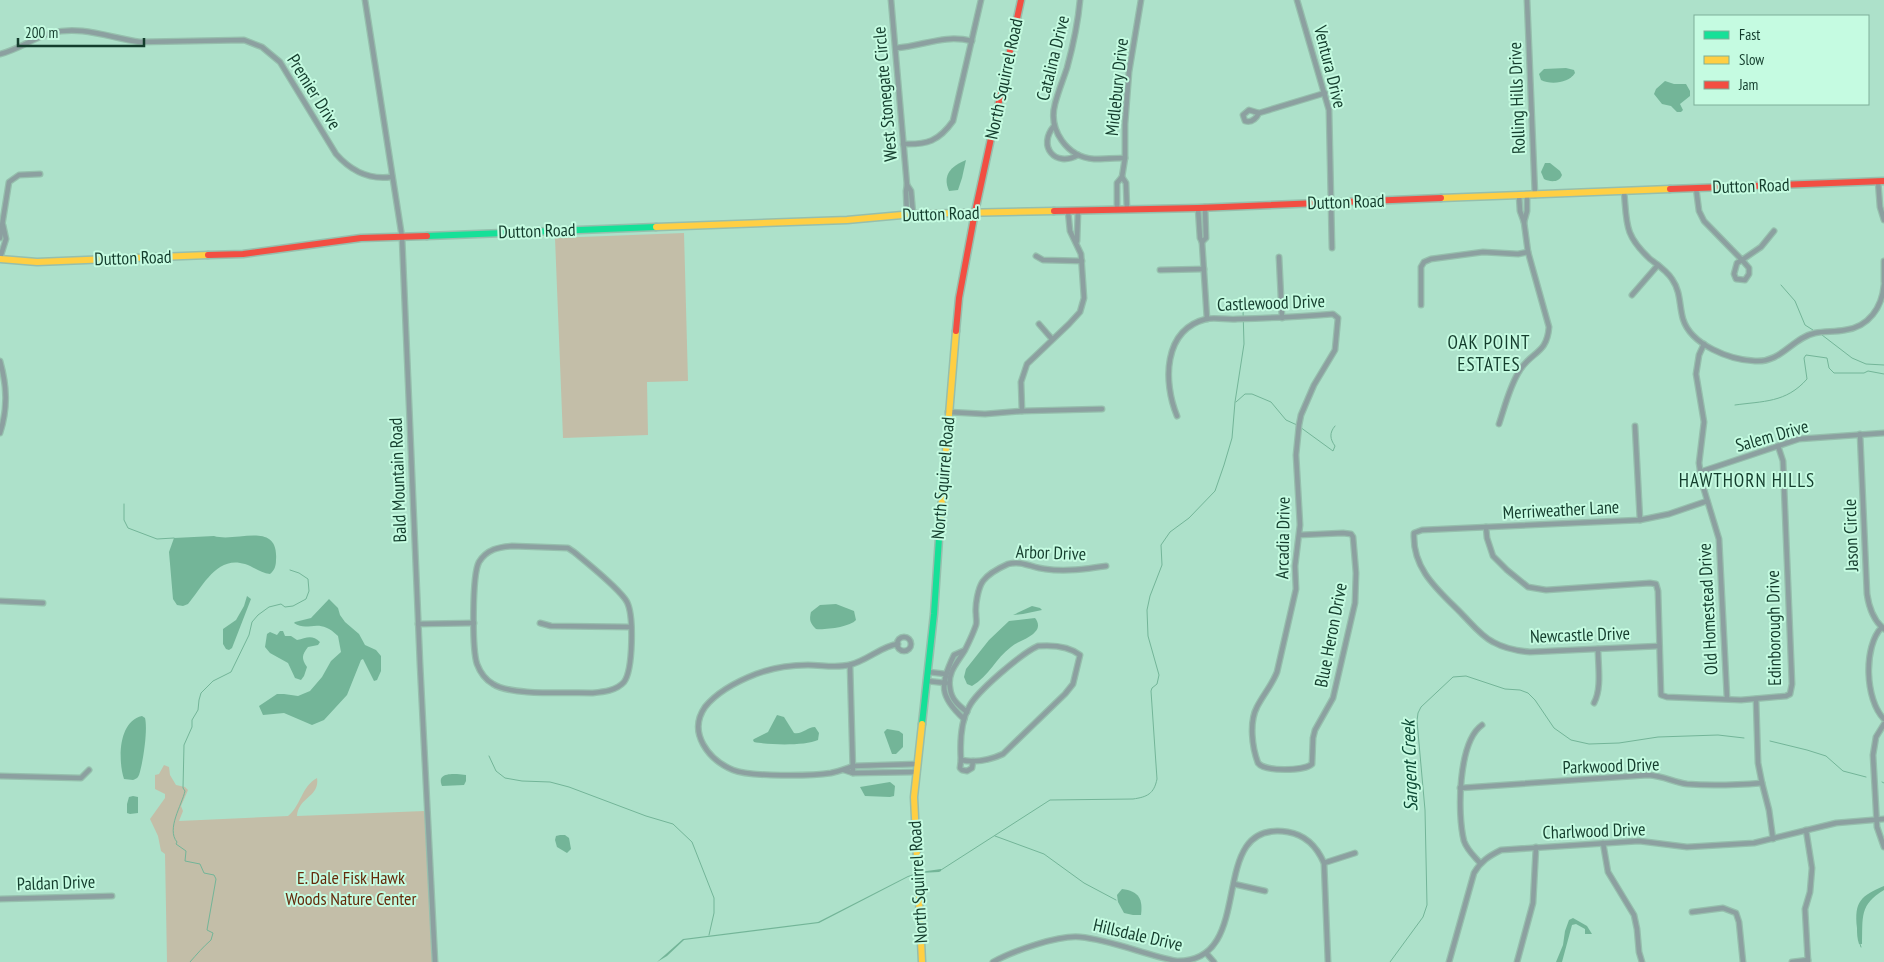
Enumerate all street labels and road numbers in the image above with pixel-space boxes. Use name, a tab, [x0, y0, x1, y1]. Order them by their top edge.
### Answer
street label: Catalina Drive	[1031, 13, 1074, 103]
street label: North Squirrel Road	[980, 16, 1028, 141]
street label: Ventura Drive	[1309, 22, 1352, 111]
street label: West Stonegate Circle	[867, 26, 902, 162]
street label: Midlebury Drive	[1100, 37, 1133, 137]
street label: Rolling Hills Drive	[1503, 42, 1530, 154]
street label: Premier Drive	[282, 50, 347, 134]
street label: Dutton Road	[1712, 173, 1790, 198]
street label: Dutton Road	[1307, 189, 1385, 214]
street label: Dutton Road	[902, 201, 980, 226]
street label: Dutton Road	[498, 218, 576, 243]
street label: Dutton Road	[94, 245, 172, 270]
street label: Castlewood Drive	[1217, 289, 1325, 316]
street label: Salem Drive	[1733, 414, 1811, 457]
street label: North Squirrel Road	[926, 416, 959, 540]
street label: Bald Mountain Road	[384, 417, 411, 543]
street label: Merriweather Lane	[1502, 495, 1620, 524]
street label: Arcadia Drive	[1270, 497, 1295, 579]
street label: Jason Circle	[1838, 499, 1863, 573]
street label: Arbor Drive	[1015, 540, 1087, 565]
street label: Old Homestead Drive	[1693, 542, 1722, 676]
street label: Edinborough Drive	[1761, 570, 1786, 686]
street label: Blue Heron Drive	[1309, 581, 1352, 689]
street label: Newcastle Drive	[1529, 621, 1630, 648]
street label: Parkwood Drive	[1562, 752, 1660, 779]
street label: Charlwood Drive	[1542, 817, 1646, 844]
street label: North Squirrel Road	[903, 820, 932, 944]
street label: Paldan Drive	[16, 870, 96, 895]
street label: Hillsdale Drive	[1091, 913, 1185, 956]

